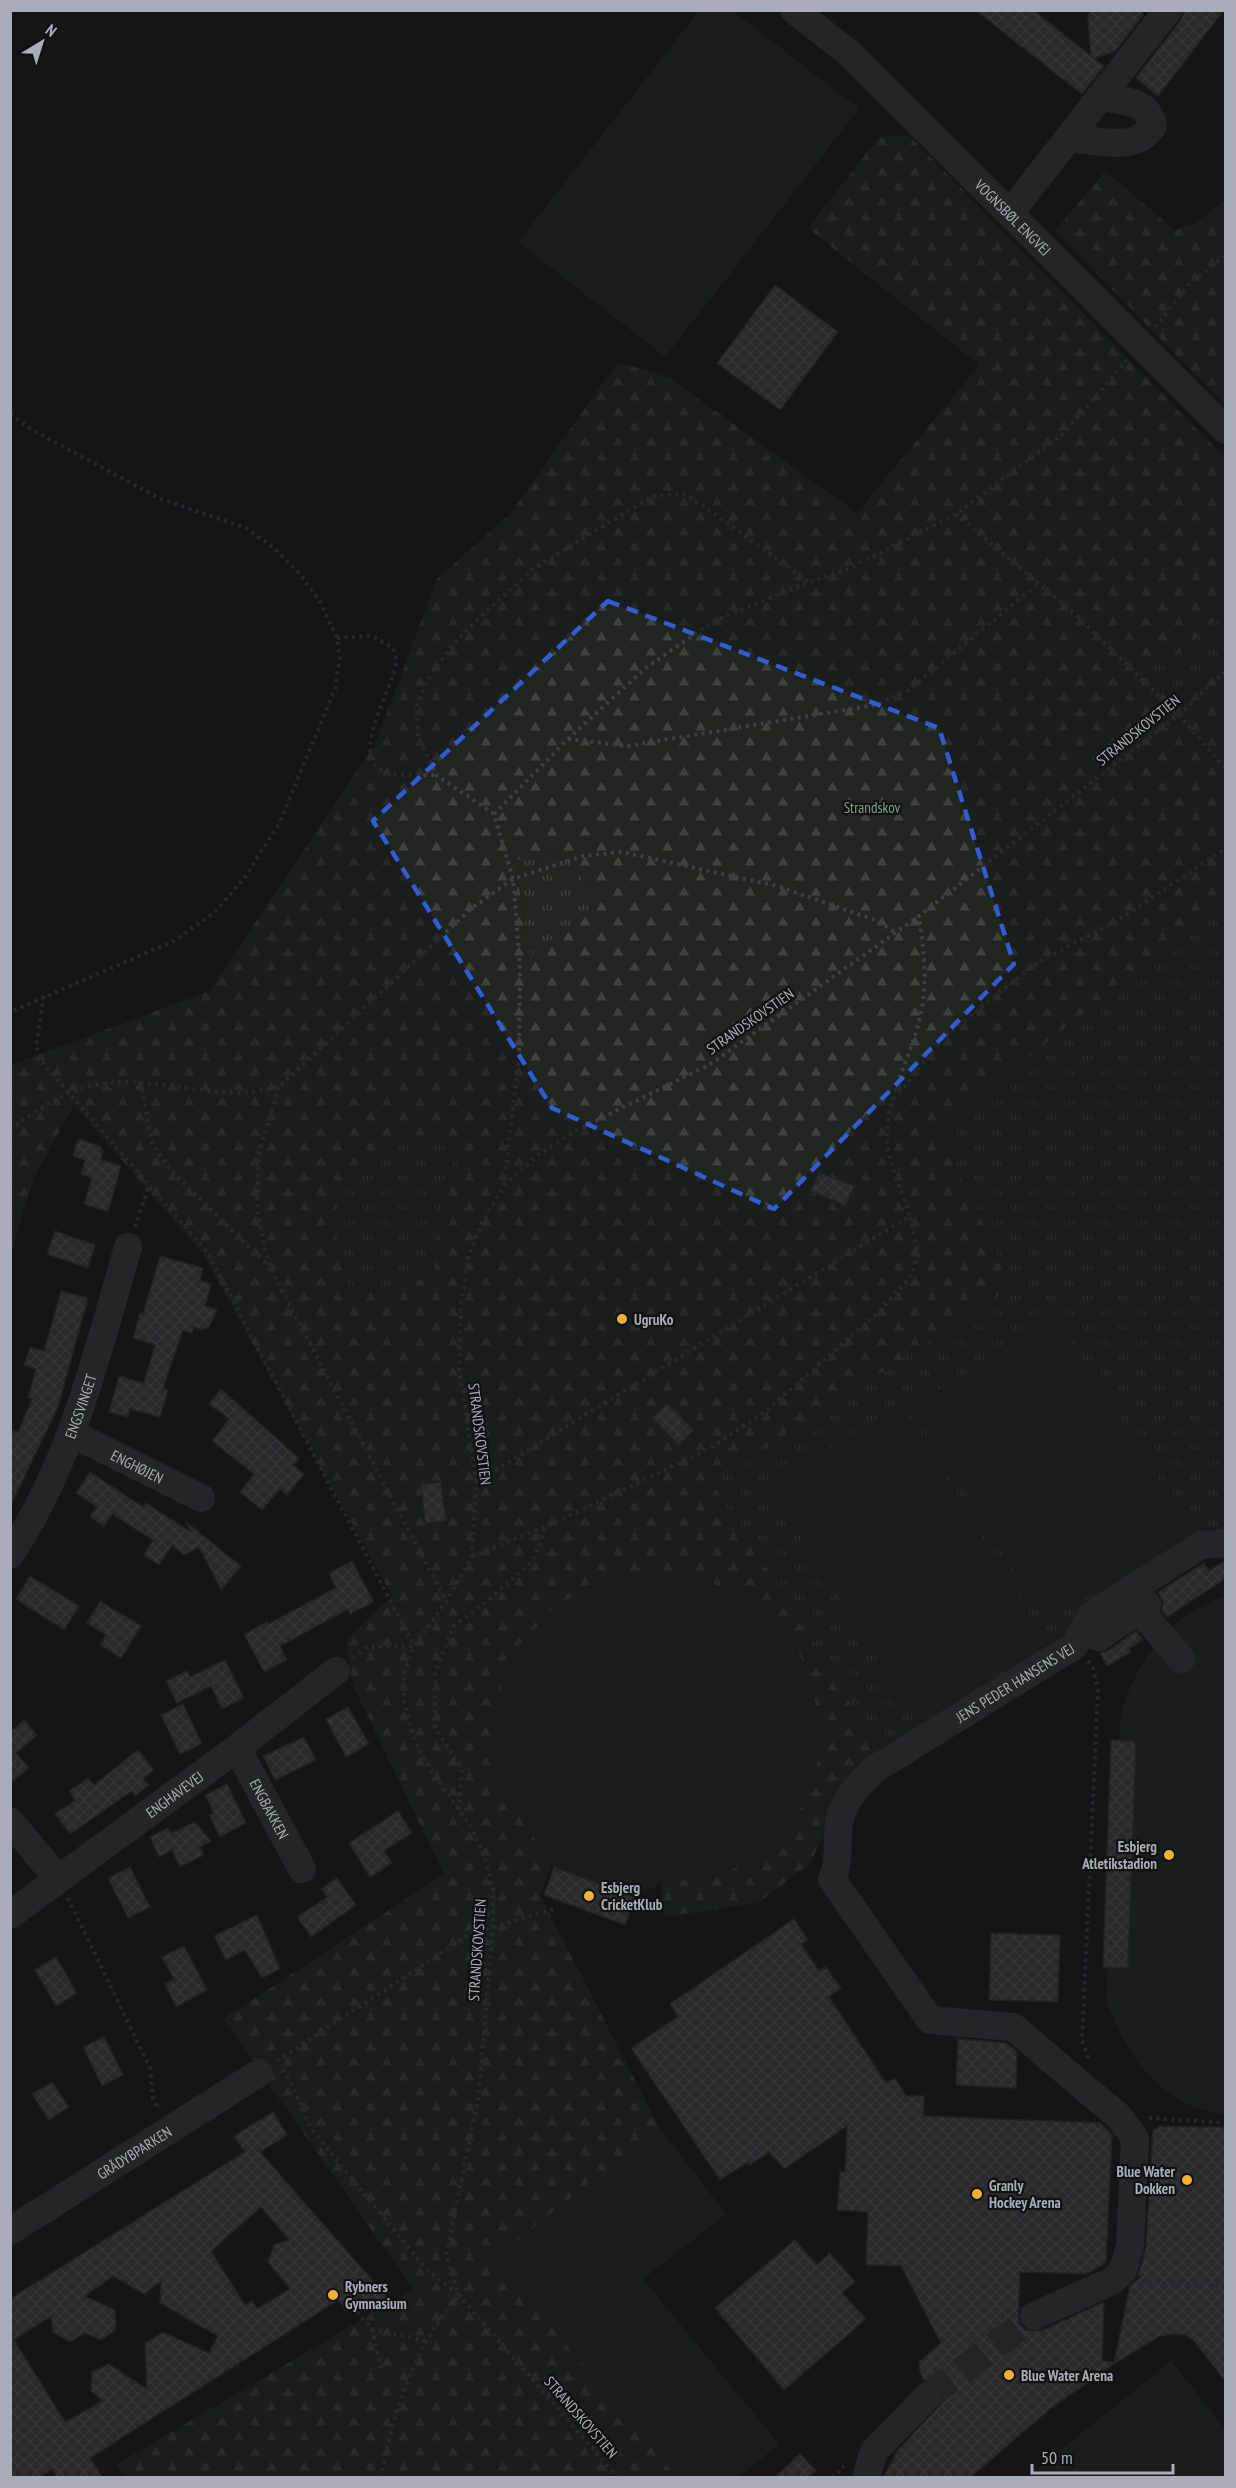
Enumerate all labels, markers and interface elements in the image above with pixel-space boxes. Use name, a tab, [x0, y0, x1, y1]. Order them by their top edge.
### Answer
north arrow	[12, 12, 72, 72]
text: N	[42, 20, 61, 41]
street label: VOGNSBØL ENGVEJ	[970, 174, 1055, 259]
street label: STRANDSKOVSTIEN	[1092, 690, 1184, 770]
park label: Strandskov	[844, 798, 900, 817]
street label: STRANDSKOVSTIEN	[703, 984, 797, 1058]
place label: UgruKo	[634, 1310, 674, 1329]
marker: UgruKo	[615, 1312, 629, 1326]
street label: ENGSVINGET	[60, 1371, 100, 1441]
street label: STRANDSKOVSTIEN	[464, 1382, 496, 1486]
street label: ENGHØJEN	[108, 1445, 167, 1487]
street label: JENS PEDER HANSENS VEJ	[951, 1638, 1078, 1727]
street label: ENGHAVEVEJ	[142, 1767, 207, 1822]
street label: ENGBAKKEN	[246, 1775, 294, 1842]
place label: Esbjerg Atletikstadion	[1081, 1837, 1157, 1873]
marker: Esbjerg Atletikstadion	[1162, 1848, 1176, 1862]
place label: Esbjerg CricketKlub	[601, 1878, 663, 1914]
marker: Esbjerg CricketKlub	[582, 1889, 596, 1903]
street label: STRANDSKOVSTIEN	[464, 1898, 490, 2002]
street label: GRÅDYBPARKEN	[93, 2121, 175, 2183]
place label: Blue Water Dokken	[1117, 2162, 1176, 2198]
marker: Blue Water Dokken	[1180, 2173, 1194, 2187]
place label: Granly Hockey Arena	[989, 2176, 1061, 2212]
marker: Granly Hockey Arena	[970, 2187, 984, 2201]
place label: Rybners Gymnasium	[345, 2277, 407, 2313]
marker: Rybners Gymnasium	[326, 2288, 340, 2302]
place label: Blue Water Arena	[1021, 2366, 1113, 2385]
marker: Blue Water Arena	[1002, 2368, 1016, 2382]
street label: STRANDSKOVSTIEN	[540, 2372, 622, 2462]
scale bar	[1032, 2437, 1173, 2475]
text: 50 m	[1041, 2446, 1073, 2469]

